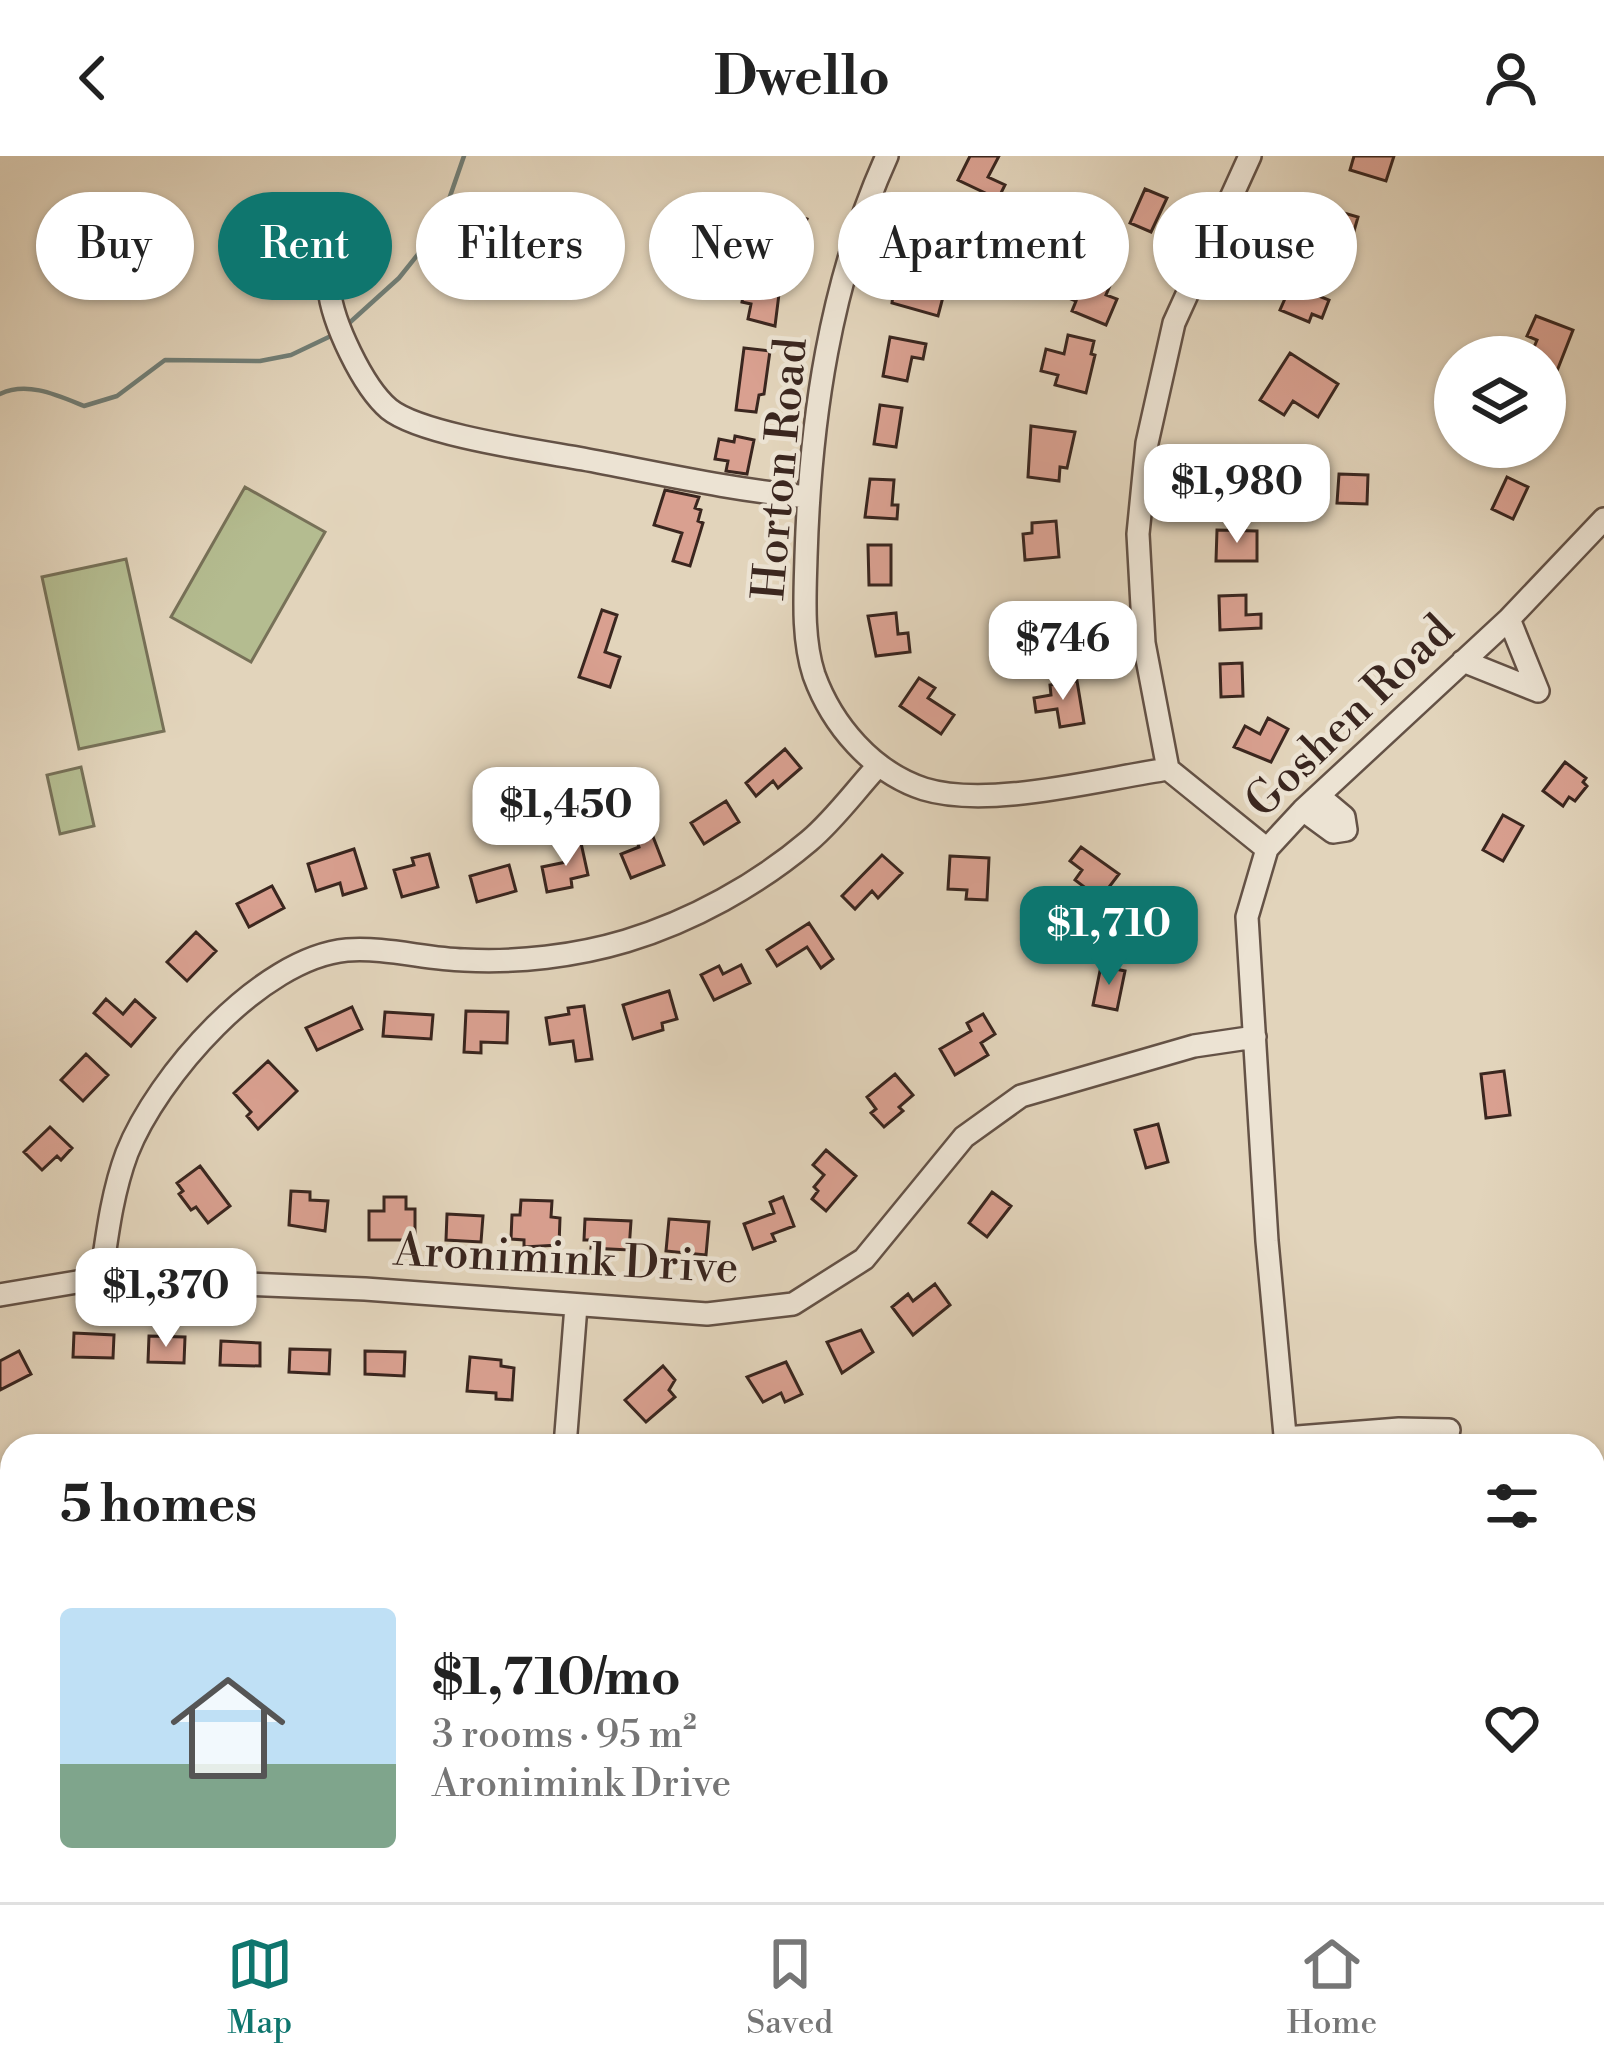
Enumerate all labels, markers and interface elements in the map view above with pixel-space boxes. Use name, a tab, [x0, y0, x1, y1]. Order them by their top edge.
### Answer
text: Dwello	[714, 44, 890, 112]
icon: back	[60, 45, 126, 111]
icon: person	[1478, 45, 1544, 111]
chip: Buy	[36, 192, 194, 300]
chip: Rent	[218, 192, 392, 300]
chip: Filters	[416, 192, 625, 300]
chip: New	[649, 192, 814, 300]
chip: Apartment	[838, 192, 1129, 300]
chip: House	[1153, 192, 1357, 300]
street label: Horton Road	[741, 335, 821, 603]
map controls	[1434, 336, 1566, 468]
button: layers	[1434, 336, 1566, 468]
pin: $1,980	[1139, 444, 1335, 546]
text: $1,980	[1171, 458, 1303, 507]
pin: $746	[992, 601, 1134, 703]
street label: Goshen Road	[1234, 603, 1467, 831]
text: $746	[1016, 615, 1110, 664]
pin: $1,450	[468, 767, 664, 869]
text: $1,450	[499, 781, 633, 830]
pin: $1,710	[1011, 886, 1207, 988]
text: $1,710	[1047, 900, 1171, 949]
street label: Aronimink Drive	[391, 1222, 740, 1297]
pin: $1,370	[68, 1248, 264, 1350]
text: $1,370	[102, 1262, 230, 1311]
icon: filters	[1479, 1473, 1545, 1539]
text: 5 homes	[60, 1474, 257, 1538]
text: $1,710/mo	[432, 1647, 681, 1711]
icon: home	[156, 1656, 300, 1800]
icon: heart	[1479, 1695, 1545, 1761]
text: 3 rooms · 95 m²	[432, 1711, 697, 1760]
text: Aronimink Drive	[432, 1760, 731, 1809]
tab: Map	[227, 1931, 293, 2044]
tab: Saved	[746, 1931, 833, 2044]
tab: Home	[1287, 1931, 1377, 2044]

